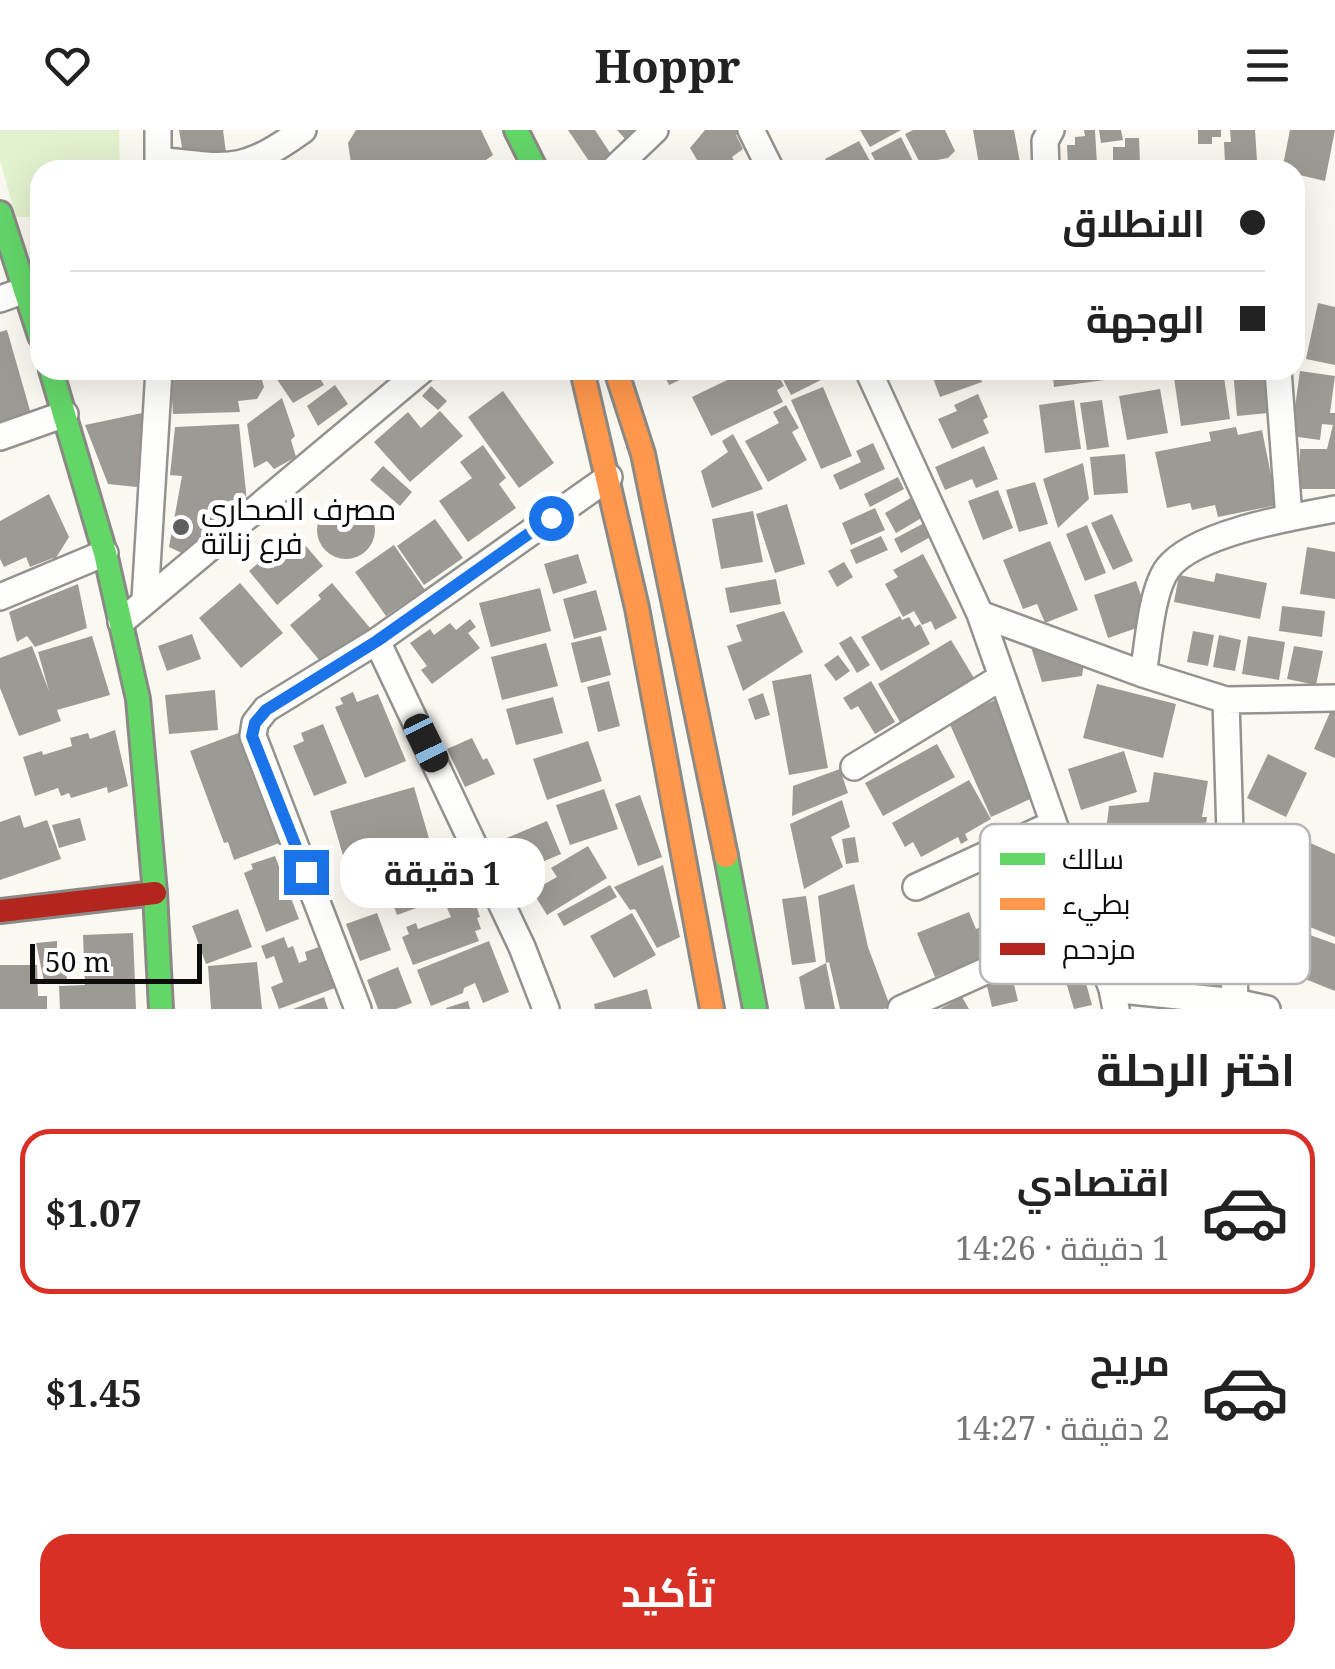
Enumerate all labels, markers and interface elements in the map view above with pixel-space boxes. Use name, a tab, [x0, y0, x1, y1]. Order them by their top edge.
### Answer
text: Hoppr	[594, 35, 741, 96]
icon: heart	[40, 38, 95, 93]
icon: menu	[1240, 38, 1295, 93]
text: الانطلاق	[1062, 196, 1205, 248]
text: الوجهة	[1086, 292, 1205, 344]
place label: مصرف الصحارى فرع زناتة	[201, 488, 396, 564]
route start	[529, 496, 574, 541]
marker: مصرف الصحارى فرع زناتة	[170, 516, 192, 538]
car	[399, 709, 453, 777]
legend	[980, 824, 1310, 984]
callout: 1 دقيقة	[341, 837, 546, 907]
text: سالك	[1062, 839, 1124, 877]
route end	[284, 850, 329, 895]
text: 1 دقيقة	[384, 851, 501, 894]
text: بطيء	[1062, 884, 1130, 926]
text: مزدحم	[1062, 929, 1136, 969]
scale bar	[30, 939, 202, 984]
text: 50 m	[45, 942, 110, 980]
text: اختر الرحلة	[1096, 1038, 1295, 1099]
text: اقتصادي	[1017, 1155, 1170, 1207]
icon: car	[1200, 1167, 1290, 1257]
text: $1.07	[45, 1186, 142, 1238]
text: 1 دقيقة · 14:26	[955, 1226, 1170, 1269]
text: مريح	[1090, 1335, 1170, 1387]
icon: car	[1200, 1347, 1290, 1437]
text: $1.45	[45, 1366, 142, 1418]
text: 2 دقيقة · 14:27	[955, 1406, 1170, 1449]
button: تأكيد	[40, 1534, 1295, 1649]

